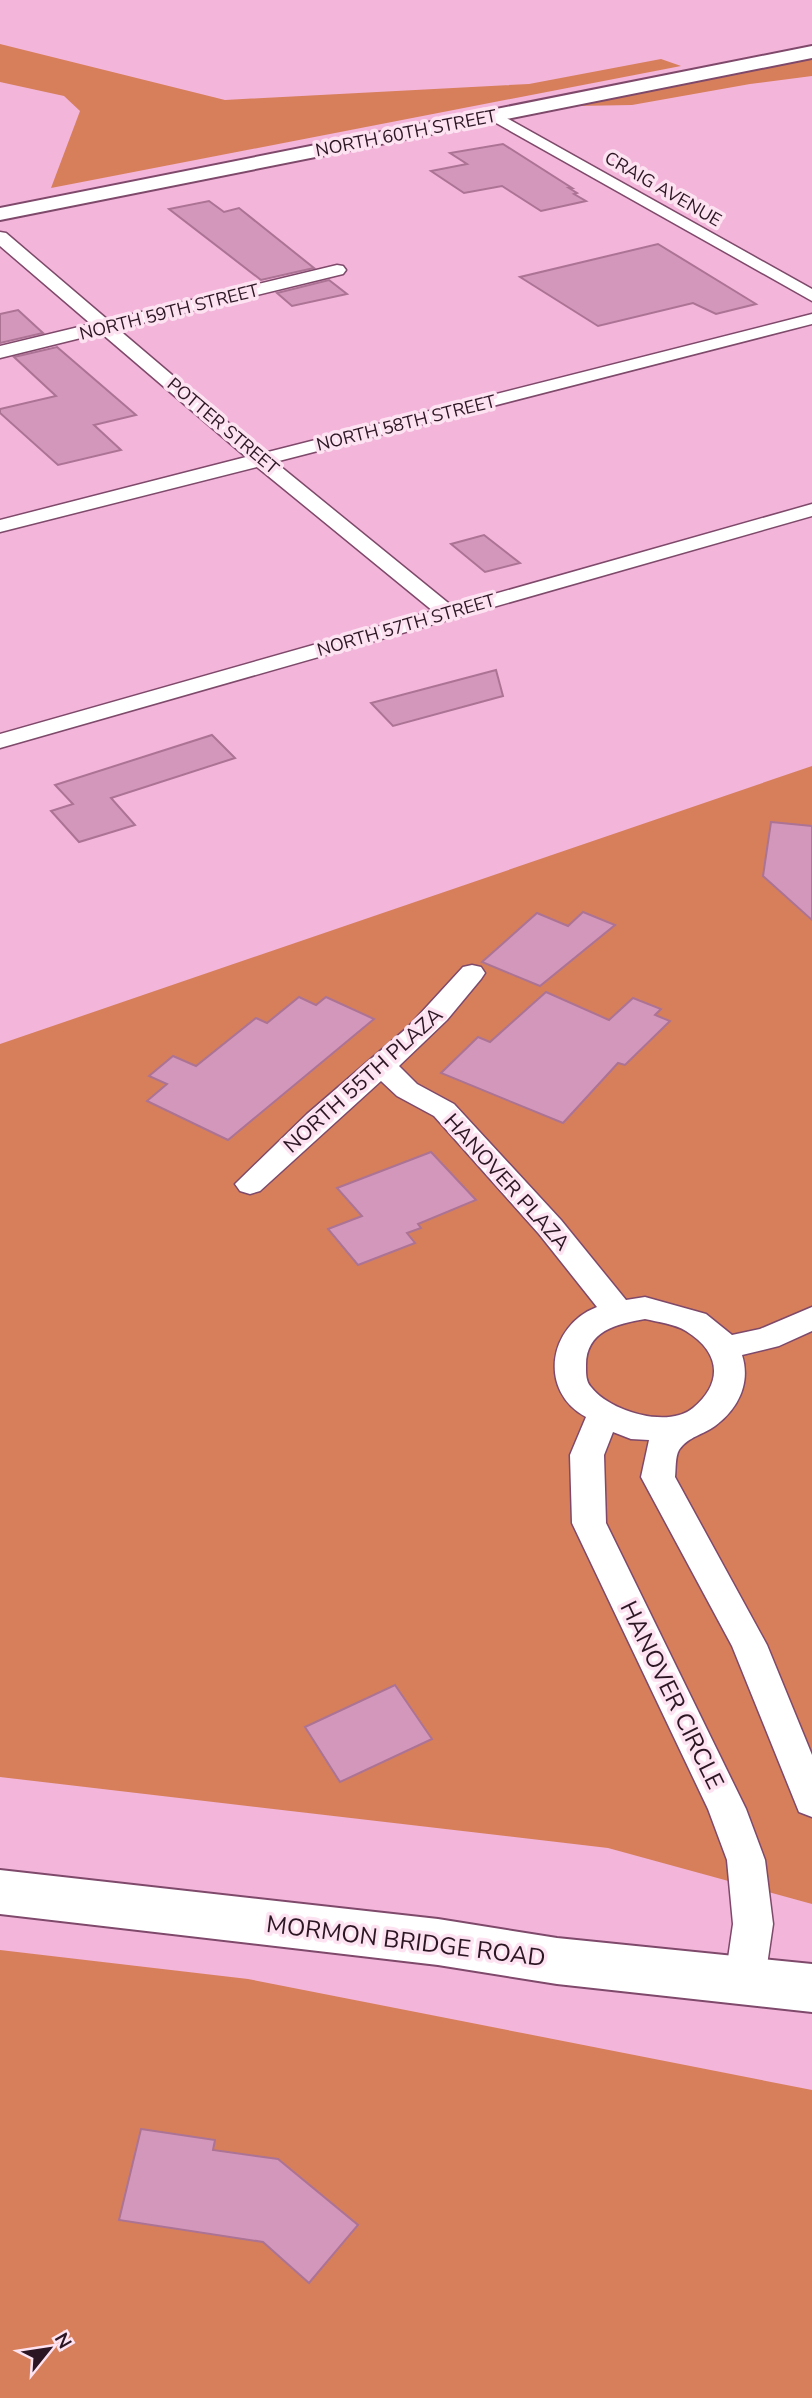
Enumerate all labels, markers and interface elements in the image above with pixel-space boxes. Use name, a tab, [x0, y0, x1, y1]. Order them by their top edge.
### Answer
street label: NORTH 60TH STREET	[313, 104, 499, 162]
street label: CRAIG AVENUE	[600, 146, 726, 232]
street label: NORTH 59TH STREET	[77, 278, 261, 346]
street label: POTTER STREET	[162, 372, 284, 480]
street label: NORTH 58TH STREET	[314, 389, 498, 457]
street label: NORTH 57TH STREET	[314, 588, 498, 662]
street label: NORTH 55TH PLAZA	[277, 1001, 449, 1159]
street label: HANOVER PLAZA	[438, 1107, 576, 1257]
street label: HANOVER CIRCLE	[613, 1596, 731, 1794]
street label: MORMON BRIDGE ROAD	[265, 1908, 547, 1974]
north arrow	[14, 2314, 84, 2384]
text: N	[48, 2328, 78, 2354]

